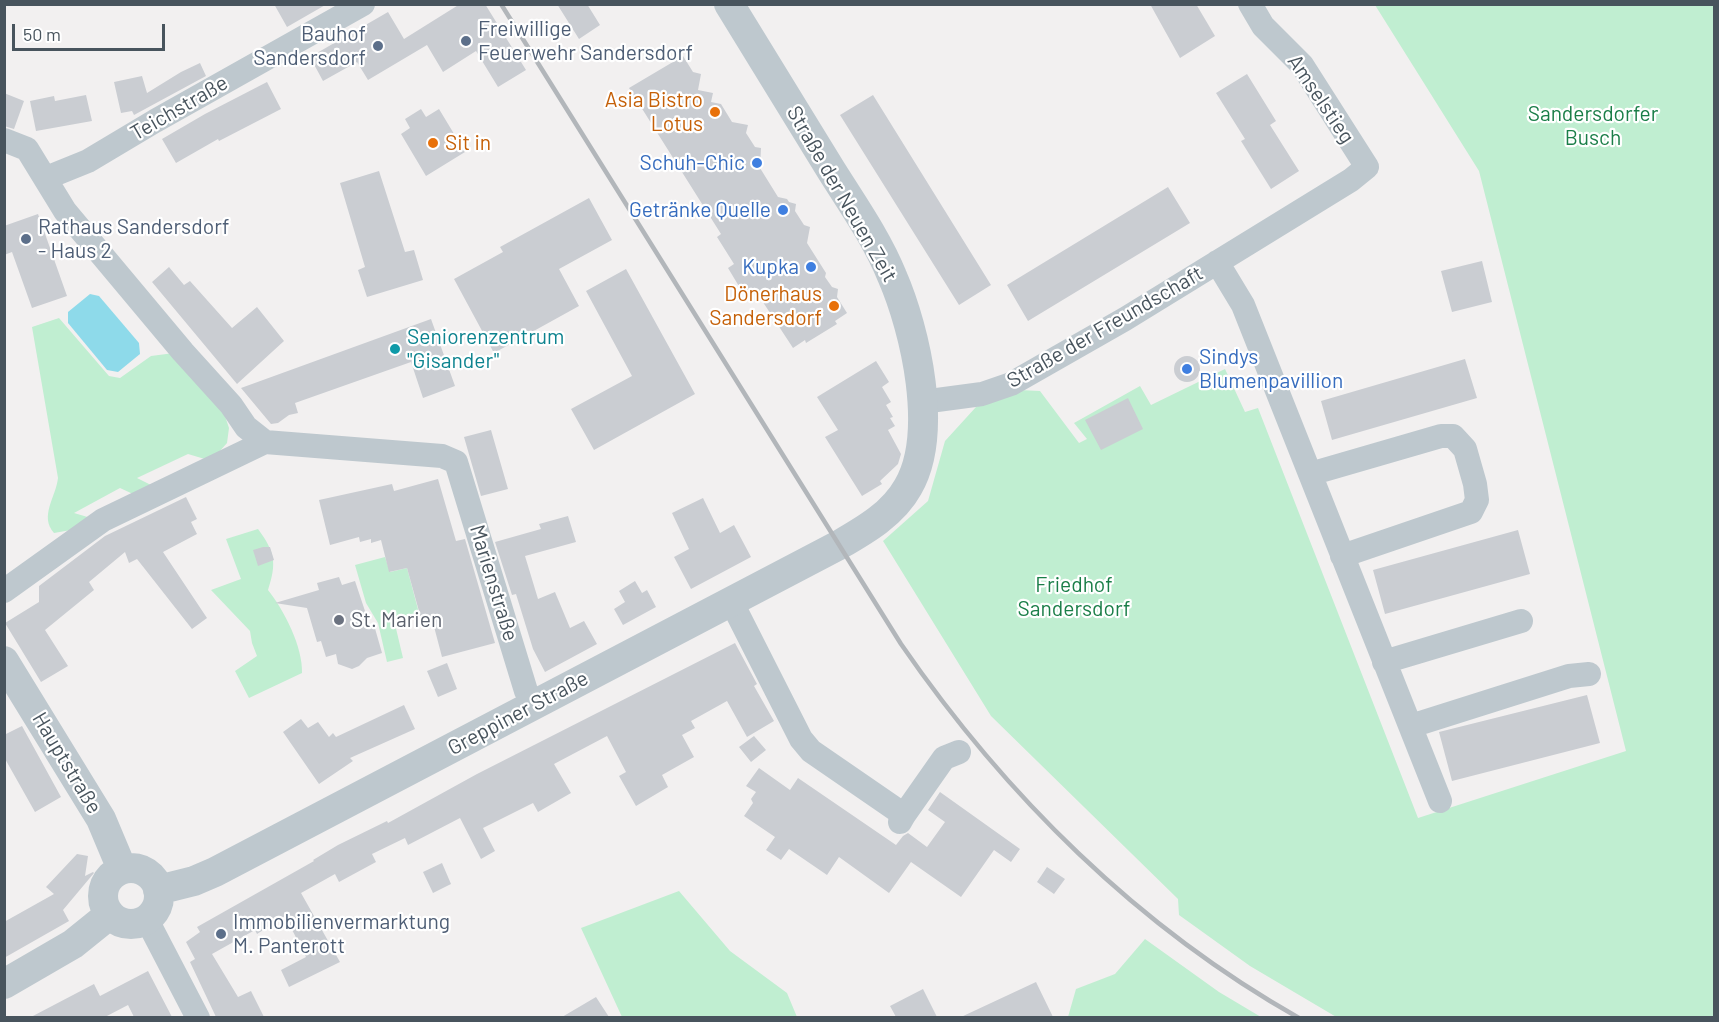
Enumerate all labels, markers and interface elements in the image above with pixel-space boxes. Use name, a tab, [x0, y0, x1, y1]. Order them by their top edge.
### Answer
scale bar	[15, 12, 168, 50]
place label: Freiwillige Feuerwehr Sandersdorf	[478, 16, 693, 66]
place label: Bauhof Sandersdorf	[253, 21, 366, 71]
text: 50 m	[23, 23, 61, 45]
marker: Freiwillige Feuerwehr Sandersdorf	[459, 34, 473, 48]
marker: Bauhof Sandersdorf	[371, 39, 385, 53]
street label: Amselstieg	[1282, 50, 1360, 148]
street label: Teichstraße	[126, 70, 232, 146]
place label: Asia Bistro Lotus	[605, 87, 703, 137]
park label: Sandersdorfer Busch	[1528, 101, 1658, 151]
street label: Straße der Neuen Zeit	[781, 102, 903, 286]
marker: Asia Bistro Lotus	[708, 105, 722, 119]
place label: Sit in	[445, 130, 491, 156]
marker: Sit in	[426, 136, 440, 150]
place label: Schuh-Chic	[639, 150, 745, 176]
marker: Schuh-Chic	[750, 156, 764, 170]
place label: Getränke Quelle	[629, 197, 771, 223]
marker: Getränke Quelle	[776, 203, 790, 217]
place label: Rathaus Sandersdorf - Haus 2	[38, 214, 230, 264]
marker: Rathaus Sandersdorf - Haus 2	[19, 232, 33, 246]
place label: Kupka	[742, 254, 799, 280]
marker: Kupka	[804, 260, 818, 274]
street label: Straße der Freundschaft	[1002, 261, 1208, 393]
place label: Dönerhaus Sandersdorf	[709, 281, 822, 331]
marker: Dönerhaus Sandersdorf	[827, 299, 841, 313]
place label: Seniorenzentrum "Gisander"	[407, 324, 564, 374]
marker: Seniorenzentrum "Gisander"	[388, 342, 402, 356]
place label: Sindys Blumenpavillion	[1199, 344, 1343, 394]
marker: Sindys Blumenpavillion	[1180, 362, 1194, 376]
street label: Marienstraße	[464, 522, 524, 644]
park label: Friedhof Sandersdorf	[1018, 572, 1130, 622]
place label: St. Marien	[351, 607, 442, 633]
marker: St. Marien	[332, 613, 346, 627]
street label: Greppiner Straße	[443, 665, 593, 761]
street label: Hauptstraße	[27, 708, 107, 818]
place label: Immobilienvermarktung M. Panterott	[233, 909, 450, 959]
marker: Immobilienvermarktung M. Panterott	[214, 927, 228, 941]

